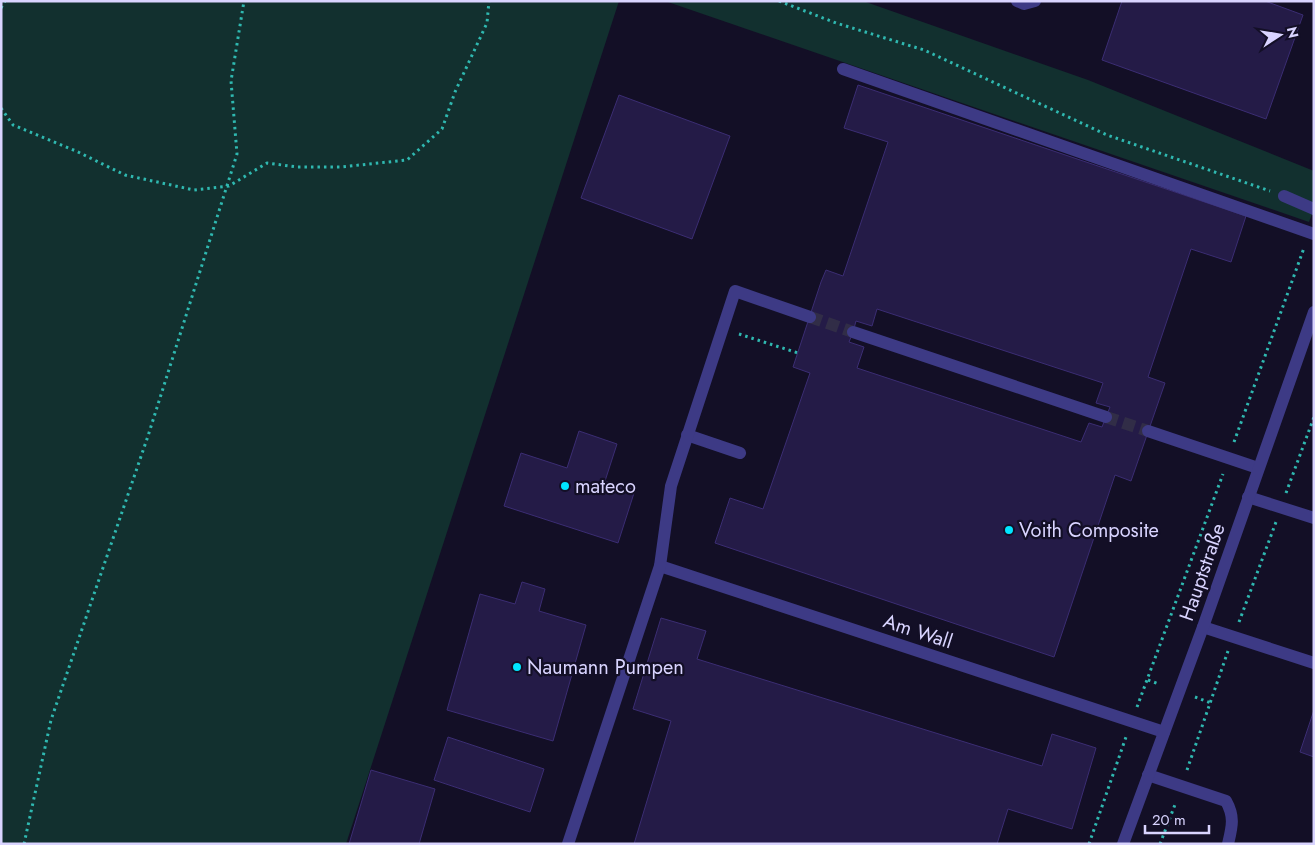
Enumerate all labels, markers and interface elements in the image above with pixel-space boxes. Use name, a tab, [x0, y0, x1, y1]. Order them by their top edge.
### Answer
north arrow	[1255, 10, 1305, 60]
text: N	[1282, 25, 1304, 40]
place label: mateco	[575, 472, 636, 501]
marker: mateco	[559, 480, 571, 492]
place label: Voith Composite	[1019, 516, 1159, 545]
street label: Hauptstraße	[1172, 519, 1233, 625]
marker: Voith Composite	[1003, 524, 1015, 536]
street label: Am Wall	[879, 607, 956, 656]
place label: Naumann Pumpen	[527, 653, 684, 682]
marker: Naumann Pumpen	[511, 661, 523, 673]
scale bar	[1145, 802, 1209, 834]
text: 20 m	[1152, 809, 1186, 831]

